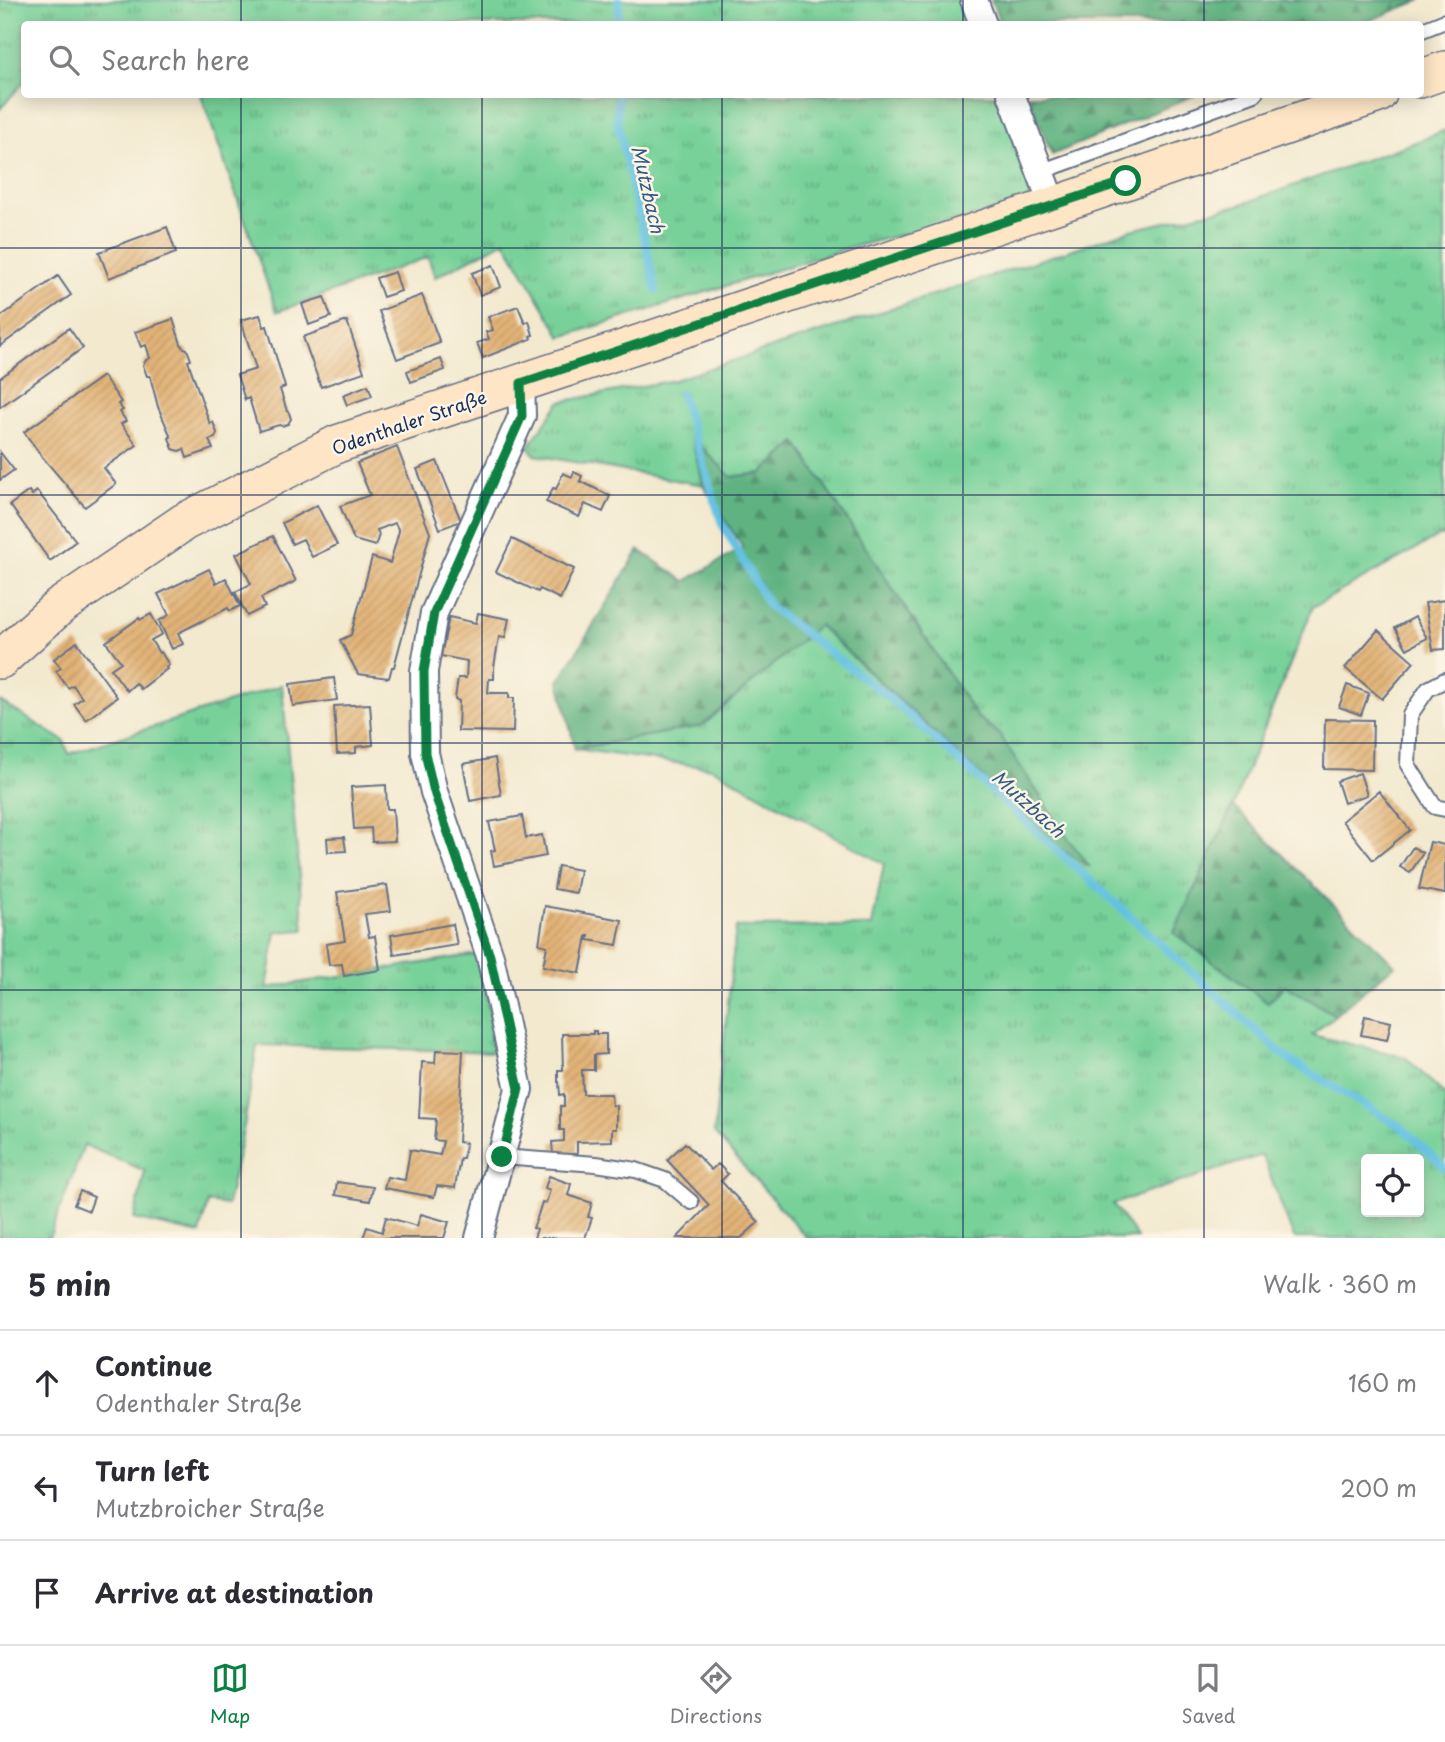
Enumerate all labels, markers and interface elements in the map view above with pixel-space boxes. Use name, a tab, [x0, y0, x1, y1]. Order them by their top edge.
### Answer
search box	[21, 21, 1424, 98]
text: Search here	[101, 40, 250, 79]
icon: search	[45, 41, 83, 79]
water label: Mutzbach	[625, 142, 673, 237]
route start	[1110, 165, 1141, 196]
street label: Odenthaler Straße	[328, 383, 490, 461]
water label: Mutzbach	[986, 763, 1072, 844]
route end	[486, 1141, 517, 1172]
map controls	[1361, 1154, 1424, 1217]
button: locate	[1361, 1154, 1424, 1217]
text: 5 min	[28, 1261, 111, 1306]
text: Walk · 360 m	[1263, 1266, 1417, 1301]
text: Continue	[95, 1346, 212, 1385]
icon: ahead	[28, 1364, 66, 1402]
text: 160 m	[1348, 1365, 1417, 1400]
text: Odenthaler Straße	[95, 1385, 302, 1420]
text: Turn left	[95, 1451, 210, 1490]
icon: left	[28, 1469, 66, 1507]
text: 200 m	[1340, 1470, 1417, 1505]
text: Mutzbroicher Straße	[95, 1490, 325, 1525]
text: Arrive at destination	[95, 1573, 374, 1612]
icon: arrive	[28, 1574, 66, 1612]
tab: Map	[210, 1659, 250, 1729]
tab: Directions	[670, 1659, 762, 1729]
tab: Saved	[1181, 1659, 1235, 1729]

